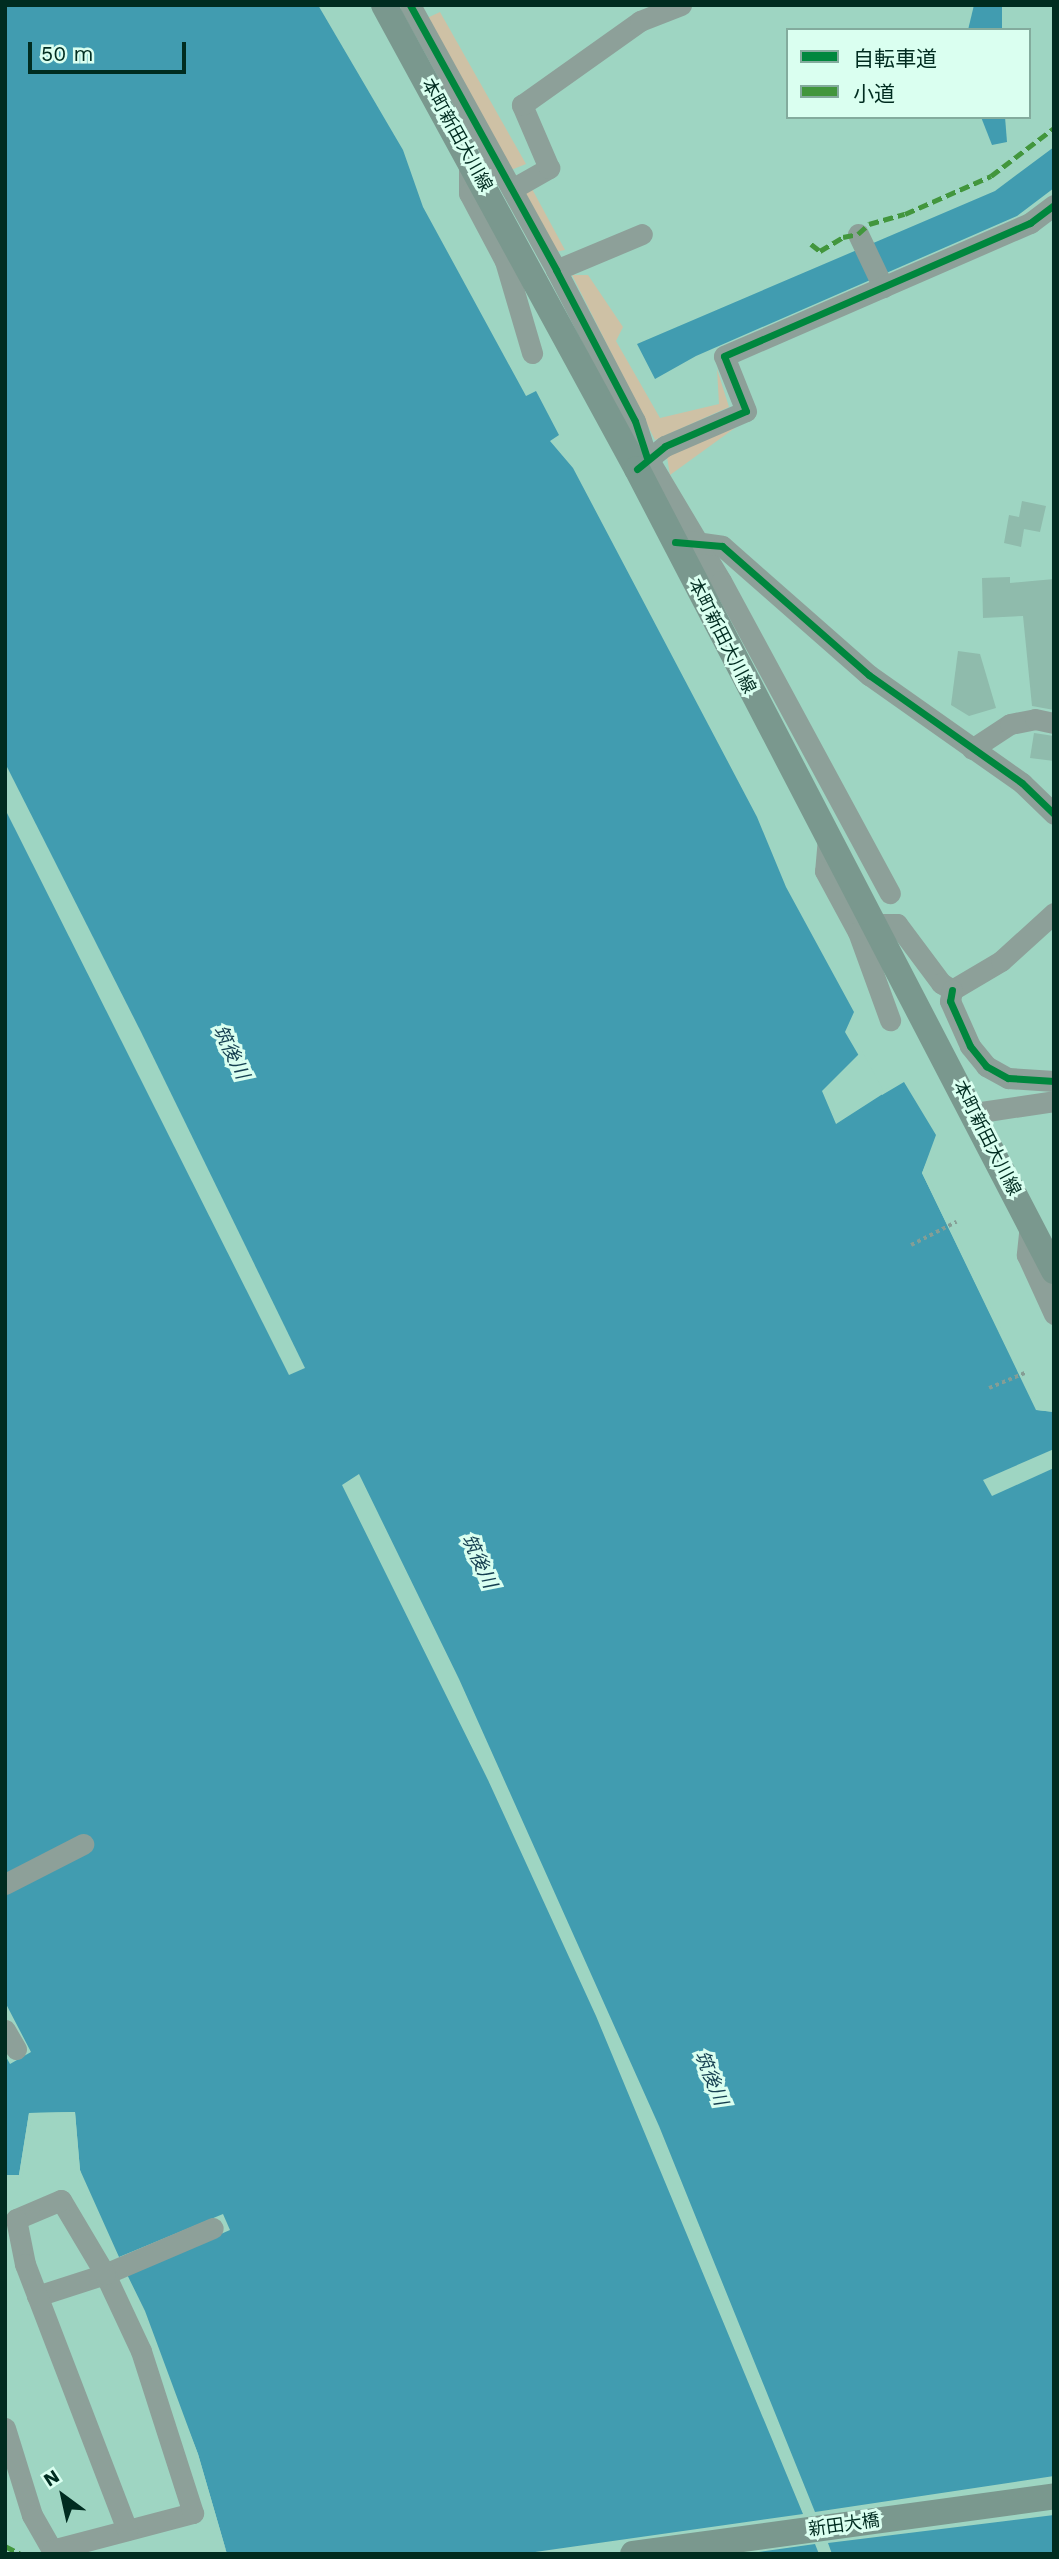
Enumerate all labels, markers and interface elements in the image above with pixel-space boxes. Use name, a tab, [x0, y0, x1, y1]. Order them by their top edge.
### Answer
scale bar	[32, 28, 189, 72]
legend	[786, 28, 1031, 119]
text: 50 m	[41, 41, 93, 66]
text: 自転車道	[853, 46, 937, 71]
street label: 本町新田大川線	[417, 75, 497, 195]
text: 小道	[853, 81, 895, 106]
street label: 本町新田大川線	[684, 575, 760, 697]
water label: 筑後川	[208, 1021, 254, 1083]
street label: 本町新田大川線	[949, 1077, 1025, 1199]
water label: 筑後川	[457, 1530, 501, 1592]
water label: 筑後川	[690, 2047, 732, 2109]
north arrow	[28, 2461, 98, 2531]
text: N	[39, 2464, 63, 2491]
street label: 新田大橋	[807, 2509, 881, 2541]

